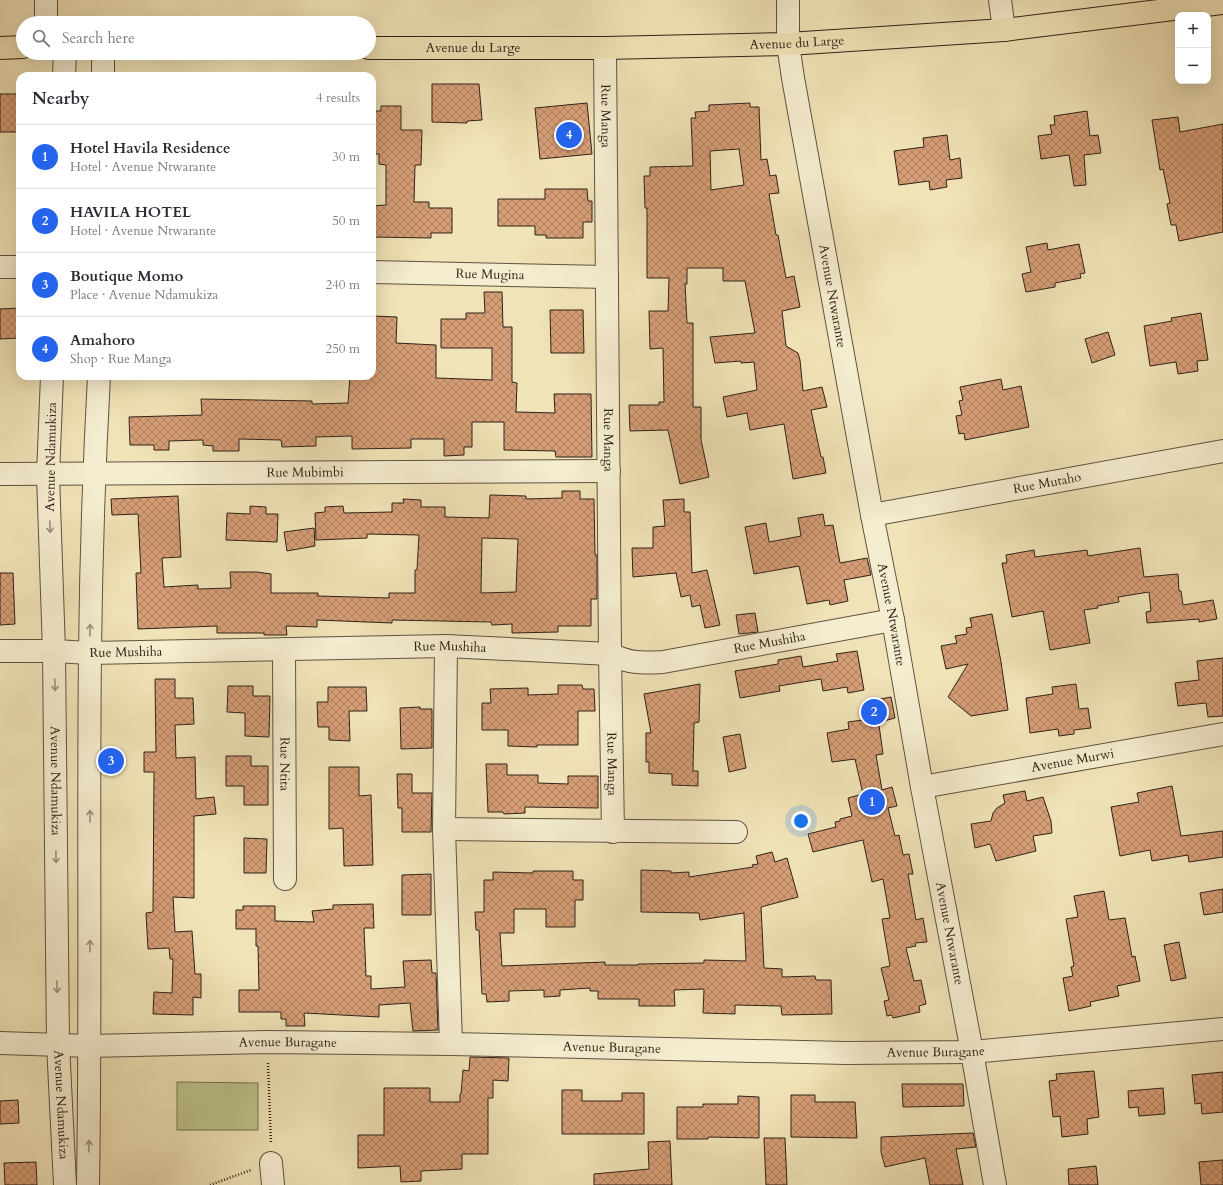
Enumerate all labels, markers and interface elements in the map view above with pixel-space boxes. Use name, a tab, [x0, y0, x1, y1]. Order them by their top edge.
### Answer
map controls	[1175, 12, 1211, 84]
button: +	[1175, 12, 1211, 48]
search box	[16, 16, 376, 60]
icon: search	[30, 27, 52, 49]
text: Search here	[62, 28, 135, 48]
street label: Avenue du Large	[749, 31, 845, 54]
street label: Avenue du Large	[426, 39, 520, 57]
button: −	[1175, 48, 1211, 84]
street label: Rue Manga	[596, 84, 615, 148]
text: Nearby	[32, 87, 89, 110]
text: 4 results	[316, 89, 360, 107]
pin: 4	[556, 120, 582, 150]
text: Hotel Havila Residence	[70, 138, 230, 158]
text: 1	[42, 148, 48, 166]
text: 30 m	[332, 148, 360, 166]
text: Hotel · Avenue Ntwarante	[70, 158, 216, 176]
text: HAVILA HOTEL	[70, 202, 191, 222]
text: 2	[42, 212, 48, 230]
text: 50 m	[332, 212, 360, 230]
text: Hotel · Avenue Ntwarante	[70, 222, 216, 240]
street label: Avenue Ntwarante	[814, 243, 851, 349]
street label: Rue Mugina	[455, 265, 525, 284]
text: Boutique Momo	[70, 266, 183, 286]
text: 3	[42, 276, 48, 294]
text: 240 m	[326, 276, 360, 294]
text: Place · Avenue Ndamukiza	[70, 286, 218, 304]
text: Amahoro	[70, 330, 135, 350]
text: 4	[42, 340, 48, 358]
text: 250 m	[326, 340, 360, 358]
text: Shop · Rue Manga	[70, 350, 172, 368]
street label: Avenue Ndamukiza	[41, 402, 61, 512]
street label: Rue Manga	[599, 408, 618, 472]
street label: Rue Mubimbi	[266, 463, 344, 482]
street label: Rue Mutaho	[1012, 468, 1083, 498]
one-way arrow	[46, 520, 54, 533]
street label: Avenue Ntwarante	[873, 561, 910, 668]
one-way arrow	[87, 624, 94, 637]
street label: Rue Mushiha	[732, 627, 807, 658]
street label: Rue Mushiha	[413, 637, 487, 657]
street label: Rue Mushiha	[89, 643, 163, 662]
one-way arrow	[51, 678, 59, 691]
pin: 2	[861, 697, 887, 727]
street label: Avenue Ndamukiza	[46, 726, 65, 836]
street label: Rue Manga	[602, 732, 621, 796]
street label: Rue Ntita	[275, 737, 294, 791]
street label: Avenue Murwi	[1030, 744, 1116, 777]
pin: 3	[98, 746, 124, 776]
pin: 1	[859, 787, 885, 817]
one-way arrow	[86, 810, 94, 823]
your location	[791, 811, 811, 831]
one-way arrow	[52, 850, 60, 863]
street label: Avenue Ntwarante	[931, 880, 968, 987]
one-way arrow	[86, 940, 94, 953]
one-way arrow	[53, 980, 61, 993]
street label: Avenue Buragane	[239, 1033, 337, 1052]
street label: Avenue Buragane	[563, 1038, 661, 1058]
street label: Avenue Buragane	[887, 1042, 986, 1062]
street label: Avenue Ndamukiza	[49, 1050, 73, 1160]
one-way arrow	[85, 1140, 93, 1153]

